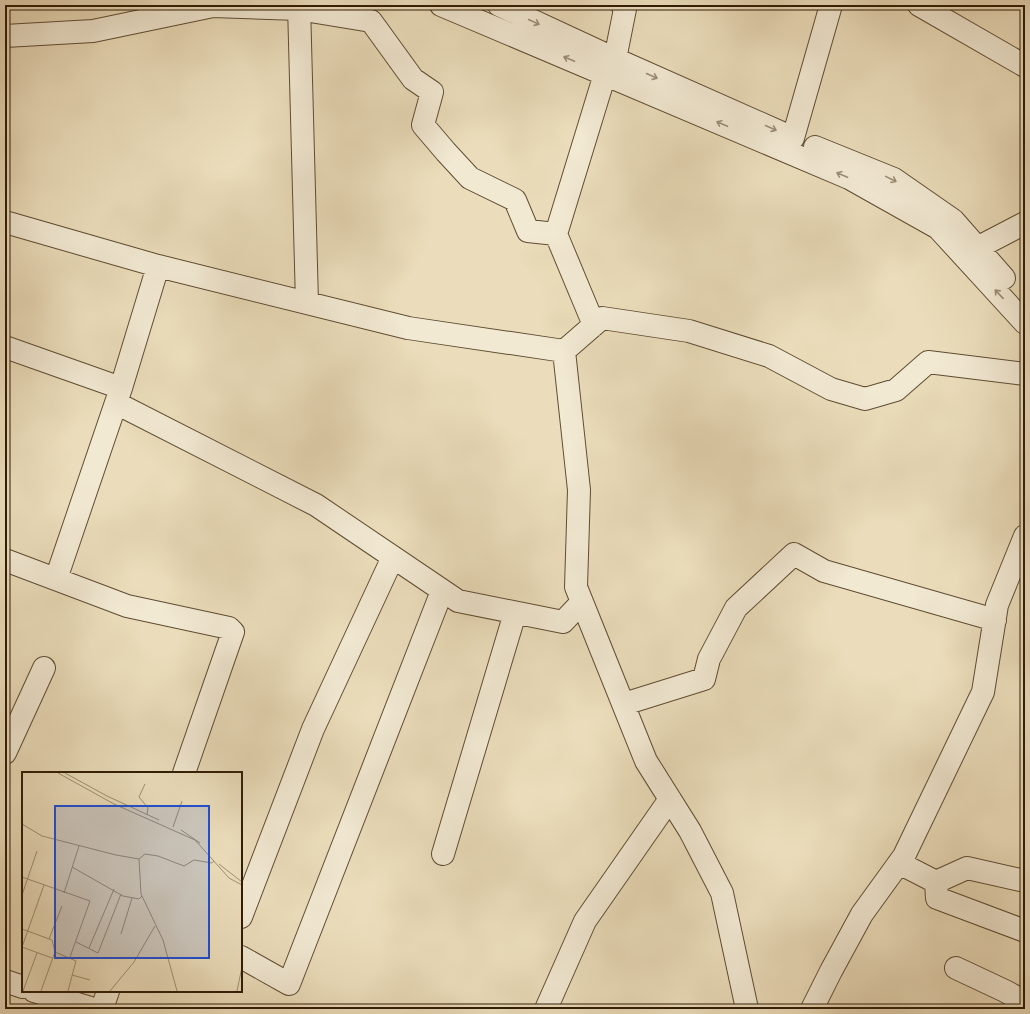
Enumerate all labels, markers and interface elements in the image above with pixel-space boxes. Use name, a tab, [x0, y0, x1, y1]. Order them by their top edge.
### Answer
one-way arrow	[528, 19, 540, 26]
one-way arrow	[564, 55, 576, 62]
one-way arrow	[646, 73, 658, 80]
one-way arrow	[716, 119, 728, 127]
one-way arrow	[765, 125, 777, 132]
one-way arrow	[836, 170, 848, 178]
one-way arrow	[885, 176, 897, 183]
one-way arrow	[994, 289, 1003, 300]
inset map	[22, 772, 242, 992]

